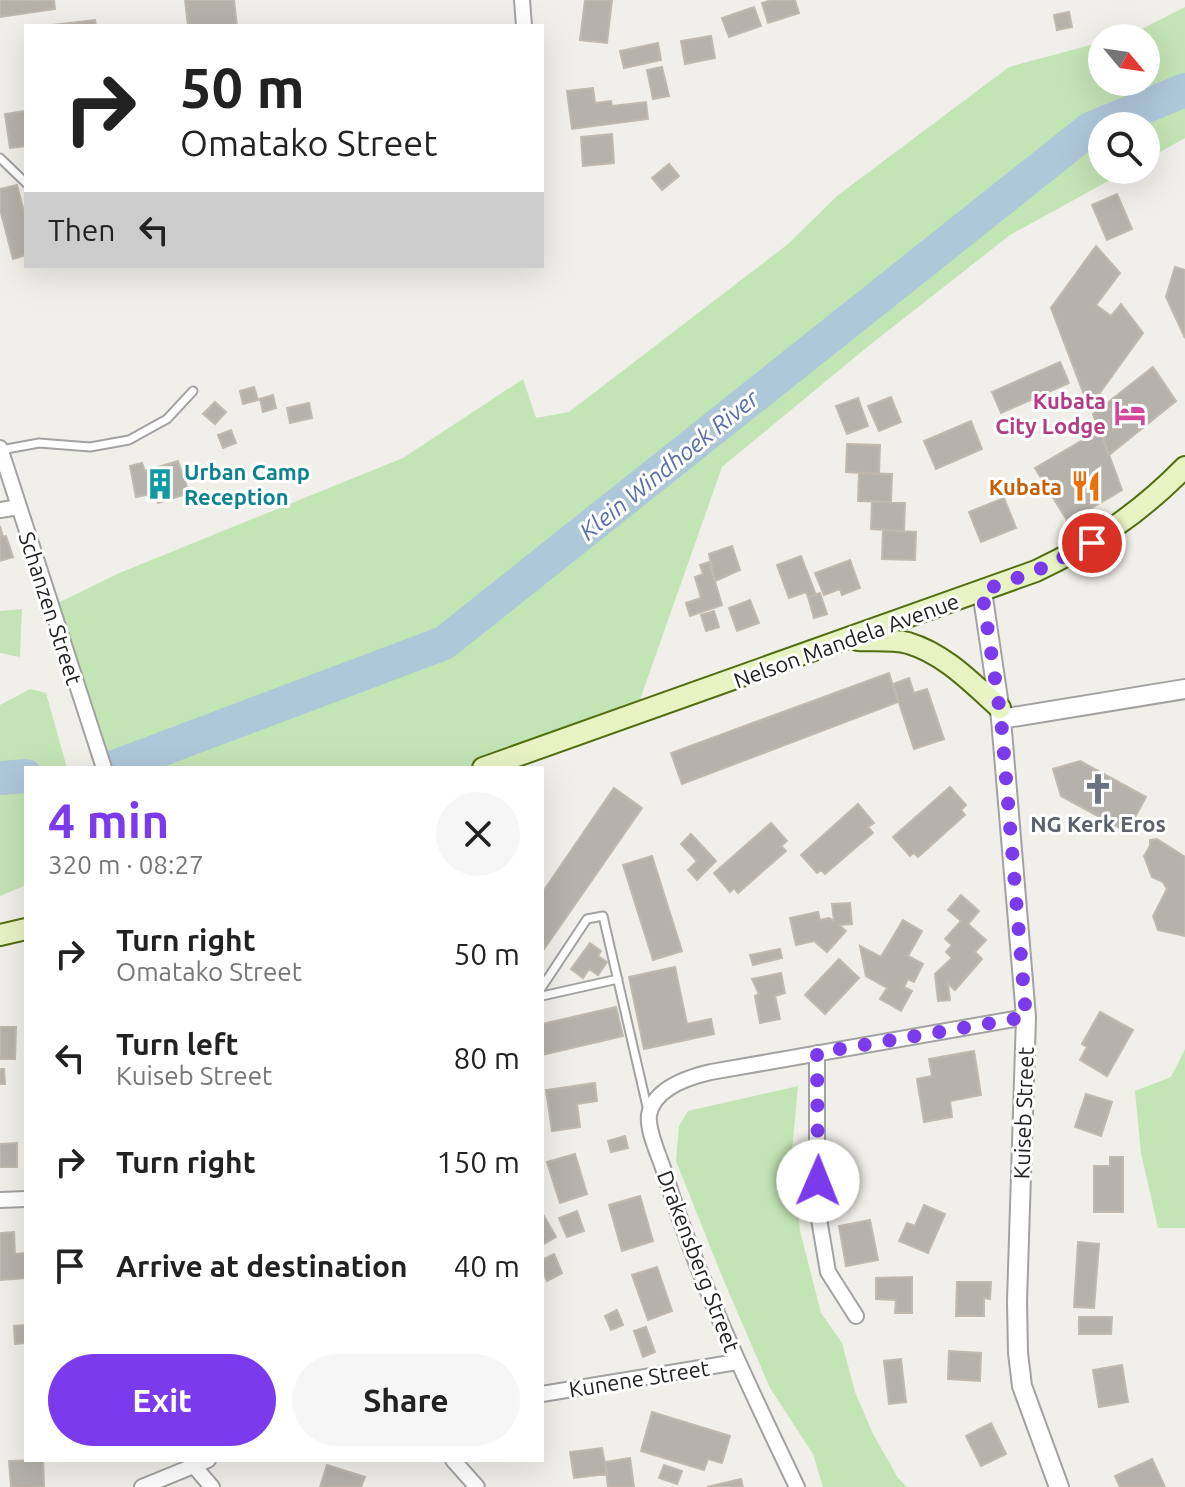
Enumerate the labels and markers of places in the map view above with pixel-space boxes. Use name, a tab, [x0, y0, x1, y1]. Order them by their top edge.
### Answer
place label: Kubata City Lodge	[995, 388, 1106, 438]
hotel icon: Kubata City Lodge	[1113, 396, 1147, 430]
place label: Urban Camp Reception	[184, 459, 310, 509]
building icon: Urban Camp Reception	[143, 467, 177, 501]
restaurant icon: Kubata	[1069, 469, 1103, 503]
place label: Kubata	[989, 474, 1062, 499]
pin	[1058, 509, 1126, 577]
church icon: NG Kerk Eros	[1081, 772, 1115, 806]
place label: NG Kerk Eros	[1030, 811, 1166, 836]

